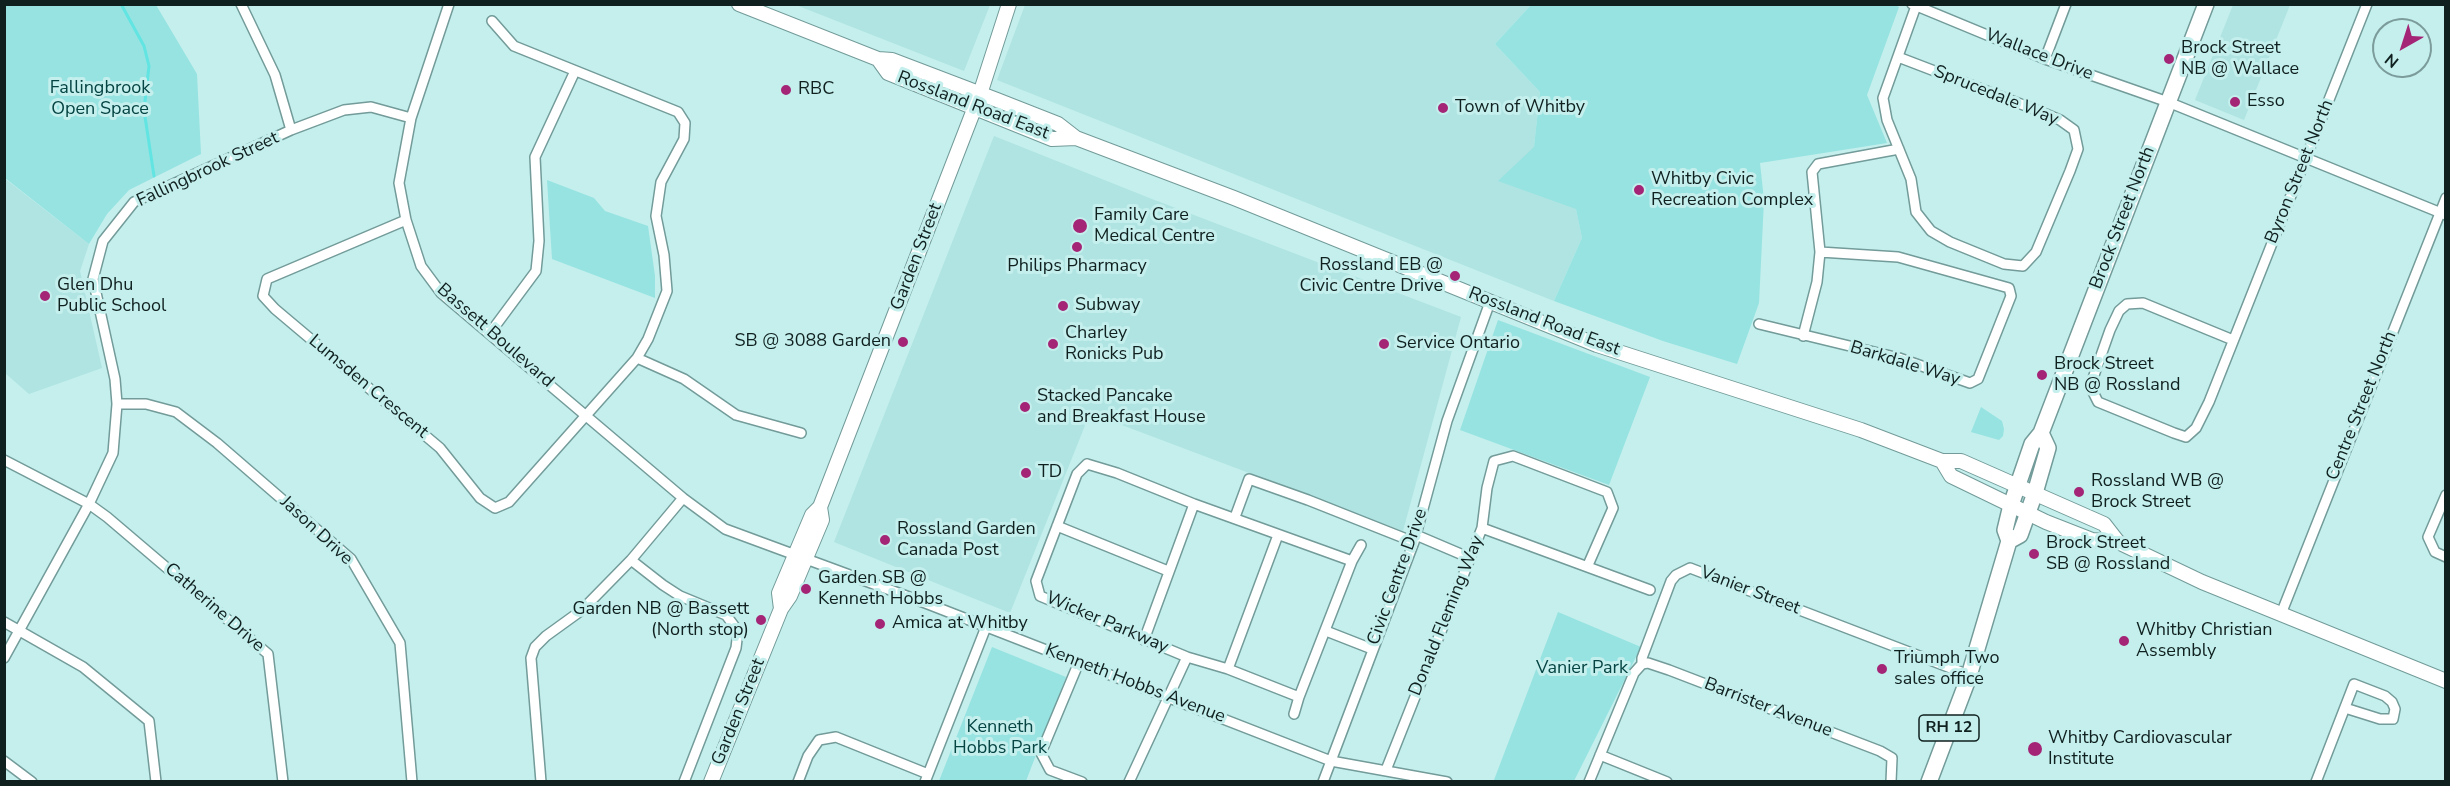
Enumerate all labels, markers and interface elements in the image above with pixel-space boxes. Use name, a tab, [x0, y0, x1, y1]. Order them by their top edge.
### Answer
north arrow	[2372, 18, 2432, 78]
street label: Wallace Drive	[1982, 25, 2096, 85]
place label: Brock Street NB @ Wallace	[2181, 38, 2299, 80]
text: N	[2380, 48, 2404, 73]
marker: Brock Street NB @ Wallace	[2162, 52, 2176, 66]
street label: Sprucedale Way	[1930, 61, 2062, 131]
street label: Rossland Road East	[894, 67, 1052, 145]
park label: Fallingbrook Open Space	[50, 78, 150, 121]
place label: RBC	[798, 79, 834, 101]
marker: RBC	[779, 83, 793, 97]
place label: Esso	[2247, 91, 2285, 113]
marker: Esso	[2228, 95, 2242, 109]
place label: Town of Whitby	[1455, 97, 1585, 119]
street label: Byron Street North	[2261, 97, 2339, 247]
marker: Town of Whitby	[1436, 101, 1450, 115]
street label: Fallingbrook Street	[134, 128, 282, 212]
street label: Brock Street North	[2086, 144, 2160, 292]
place label: Whitby Civic Recreation Complex	[1651, 169, 1813, 212]
marker: Whitby Civic Recreation Complex	[1632, 183, 1646, 197]
street label: Garden Street	[887, 200, 947, 314]
place label: Family Care Medical Centre	[1094, 205, 1215, 248]
marker: Family Care Medical Centre	[1071, 217, 1089, 235]
marker: Philips Pharmacy	[1070, 240, 1084, 254]
place label: Rossland EB @ Civic Centre Drive	[1299, 255, 1443, 298]
place label: Philips Pharmacy	[1007, 256, 1147, 278]
marker: Rossland EB @ Civic Centre Drive	[1448, 269, 1462, 283]
place label: Glen Dhu Public School	[57, 275, 166, 318]
street label: Bassett Boulevard	[432, 279, 558, 393]
street label: Rossland Road East	[1465, 283, 1623, 361]
marker: Glen Dhu Public School	[38, 289, 52, 303]
place label: Subway	[1075, 295, 1140, 317]
marker: Subway	[1056, 299, 1070, 313]
place label: Charley Ronicks Pub	[1065, 323, 1164, 366]
street label: Centre Street North	[2322, 328, 2402, 484]
street label: Lumsden Crescent	[304, 331, 432, 443]
place label: SB @ 3088 Garden	[734, 331, 891, 353]
place label: Service Ontario	[1396, 333, 1520, 355]
marker: SB @ 3088 Garden	[896, 335, 910, 349]
marker: Charley Ronicks Pub	[1046, 337, 1060, 351]
marker: Service Ontario	[1377, 337, 1391, 351]
street label: Barkdale Way	[1847, 337, 1963, 391]
place label: Brock Street NB @ Rossland	[2054, 354, 2181, 397]
marker: Brock Street NB @ Rossland	[2035, 368, 2049, 382]
place label: Stacked Pancake and Breakfast House	[1037, 386, 1205, 428]
marker: Stacked Pancake and Breakfast House	[1018, 400, 1032, 414]
place label: TD	[1038, 462, 1062, 484]
marker: TD	[1019, 466, 1033, 480]
place label: Rossland WB @ Brock Street	[2091, 471, 2224, 514]
marker: Rossland WB @ Brock Street	[2072, 485, 2086, 499]
street label: Jason Drive	[275, 492, 357, 570]
street label: Civic Centre Drive	[1363, 506, 1433, 648]
place label: Rossland Garden Canada Post	[897, 519, 1036, 562]
marker: Rossland Garden Canada Post	[878, 533, 892, 547]
street label: Donald Fleming Way	[1405, 533, 1489, 699]
place label: Brock Street SB @ Rossland	[2046, 533, 2170, 576]
marker: Brock Street SB @ Rossland	[2027, 547, 2041, 561]
street label: Catherine Drive	[160, 559, 268, 657]
street label: Vanier Street	[1697, 562, 1803, 620]
place label: Garden SB @ Kenneth Hobbs	[818, 568, 943, 610]
marker: Garden SB @ Kenneth Hobbs	[799, 582, 813, 596]
street label: Wicker Parkway	[1042, 587, 1172, 659]
place label: Garden NB @ Bassett (North stop)	[572, 599, 749, 642]
marker: Garden NB @ Bassett (North stop)	[754, 613, 768, 627]
place label: Amica at Whitby	[892, 613, 1028, 635]
marker: Amica at Whitby	[873, 617, 887, 631]
place label: Whitby Christian Assembly	[2136, 620, 2273, 662]
marker: Whitby Christian Assembly	[2117, 634, 2131, 648]
street label: Kenneth Hobbs Avenue	[1042, 640, 1228, 728]
place label: Triumph Two sales office	[1894, 648, 2000, 690]
street label: Garden Street	[708, 656, 770, 768]
park label: Vanier Park	[1536, 658, 1628, 680]
marker: Triumph Two sales office	[1875, 662, 1889, 676]
street label: Barrister Avenue	[1701, 674, 1835, 742]
road number: RH 12	[1919, 715, 1979, 741]
park label: Kenneth Hobbs Park	[953, 717, 1047, 760]
place label: Whitby Cardiovascular Institute	[2048, 728, 2232, 771]
marker: Whitby Cardiovascular Institute	[2026, 740, 2044, 758]

